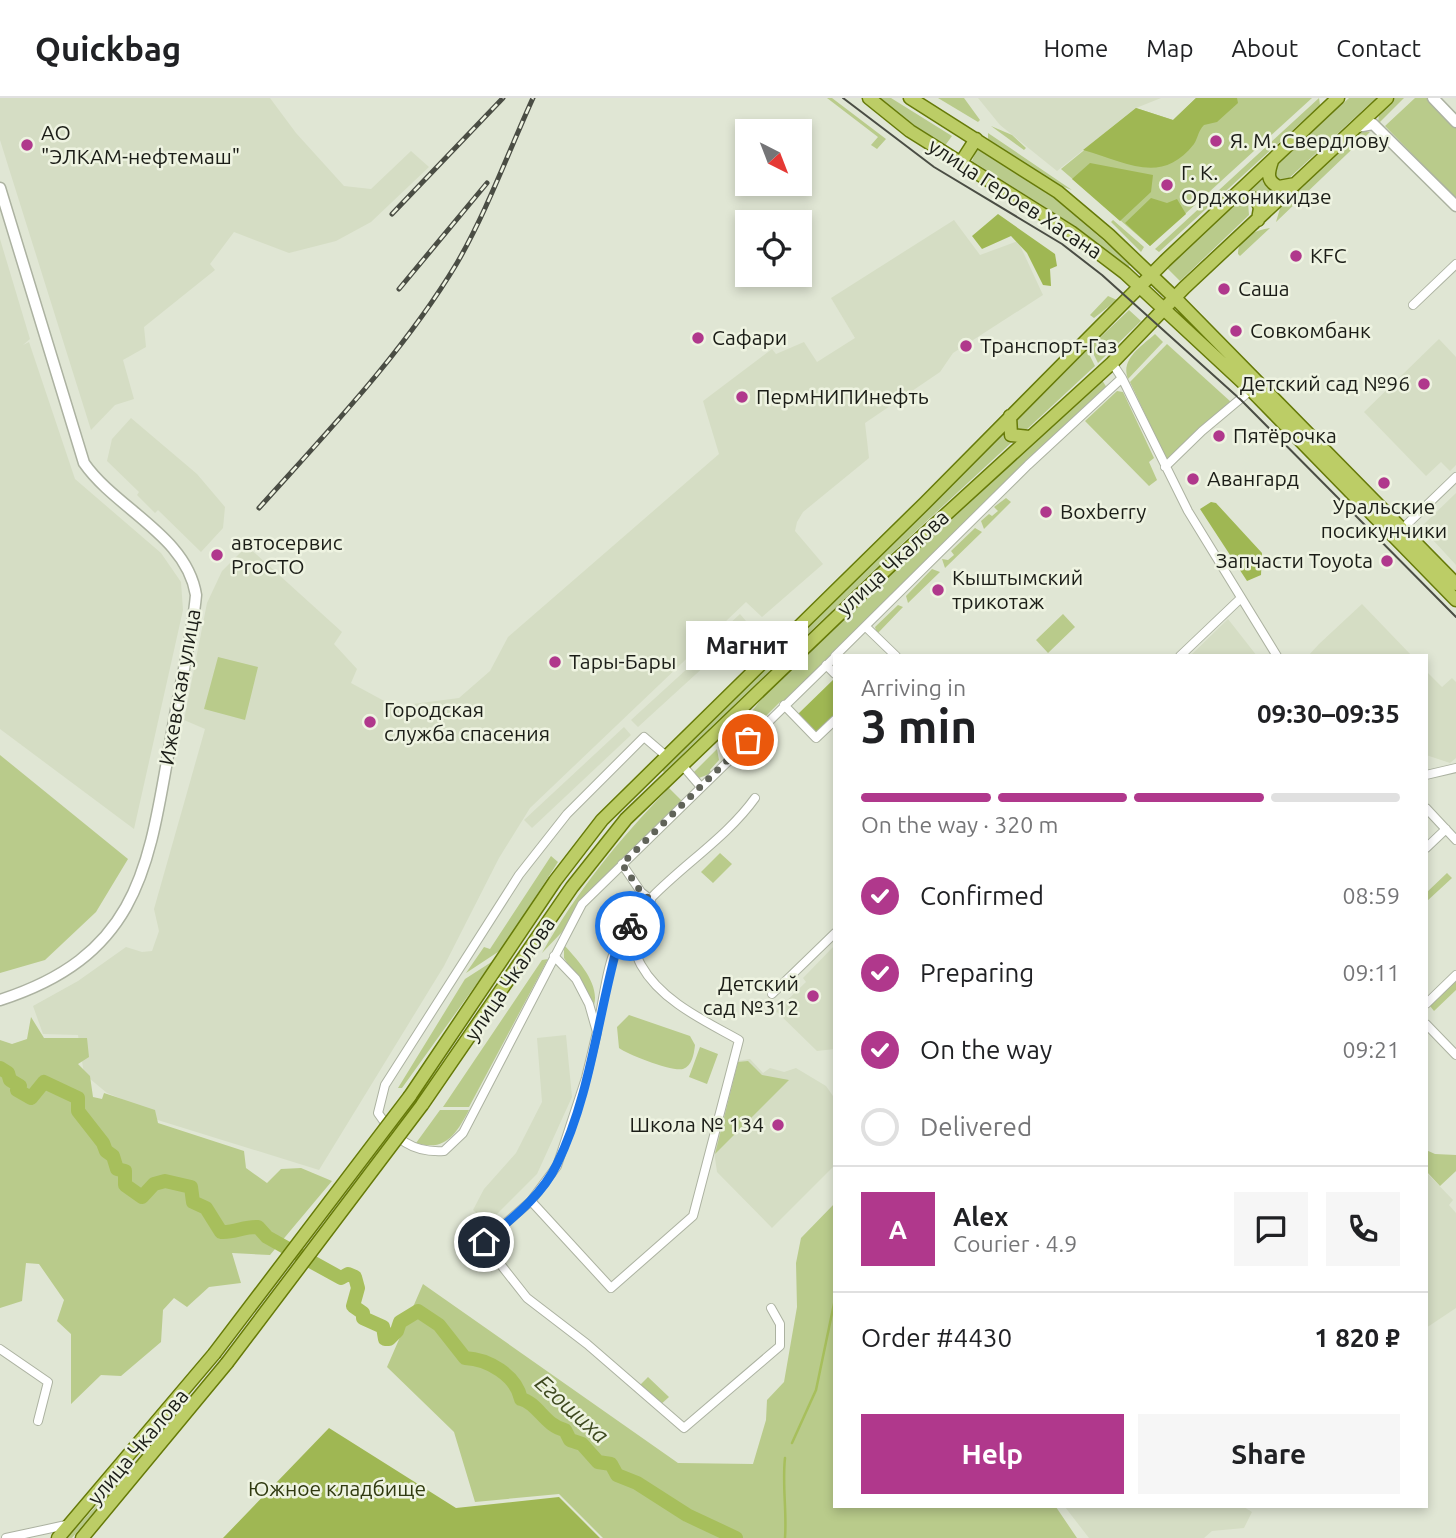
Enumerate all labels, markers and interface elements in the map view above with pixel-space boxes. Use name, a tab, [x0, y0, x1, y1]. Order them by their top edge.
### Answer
text: Quickbag	[35, 30, 181, 67]
text: Home	[1043, 35, 1108, 62]
text: Map	[1146, 35, 1193, 62]
text: About	[1231, 35, 1298, 62]
text: Contact	[1336, 35, 1421, 62]
north arrow	[735, 119, 812, 196]
map controls	[735, 119, 812, 287]
place label: АО "ЭЛКАМ-нефтемаш"	[41, 120, 240, 168]
place label: Я. М. Свердлову	[1230, 128, 1389, 152]
street label: улица Героев Хасана	[924, 133, 1107, 263]
marker: Я. М. Свердлову	[1208, 133, 1224, 149]
marker: АО "ЭЛКАМ-нефтемаш"	[19, 137, 35, 153]
place label: Г. К. Орджоникидзе	[1181, 160, 1332, 208]
marker: Г. К. Орджоникидзе	[1159, 177, 1175, 193]
button: locate	[735, 210, 812, 287]
place label: KFC	[1310, 243, 1347, 267]
marker: KFC	[1288, 248, 1304, 264]
place label: Саша	[1238, 276, 1290, 300]
marker: Саша	[1216, 281, 1232, 297]
place label: Совкомбанк	[1250, 318, 1371, 342]
marker: Совкомбанк	[1228, 323, 1244, 339]
place label: Сафари	[712, 325, 787, 349]
marker: Сафари	[690, 330, 706, 346]
place label: Транспорт-Газ	[980, 333, 1117, 357]
marker: Транспорт-Газ	[958, 338, 974, 354]
place label: Детский сад №96	[1240, 371, 1410, 395]
marker: Детский сад №96	[1416, 376, 1432, 392]
place label: ПермНИПИнефть	[756, 384, 929, 408]
marker: ПермНИПИнефть	[734, 389, 750, 405]
place label: Пятёрочка	[1233, 423, 1337, 447]
marker: Пятёрочка	[1211, 428, 1227, 444]
place label: Авангард	[1207, 466, 1299, 490]
marker: Авангард	[1185, 471, 1201, 487]
marker: Уральские посикунчики	[1376, 475, 1392, 491]
place label: Уральские посикунчики	[1321, 494, 1447, 542]
place label: Boxberry	[1060, 499, 1146, 523]
street label: улица Чкалова	[832, 504, 953, 620]
marker: Boxberry	[1038, 504, 1054, 520]
place label: автосервис ProСТО	[231, 530, 343, 578]
marker: автосервис ProСТО	[209, 547, 225, 563]
place label: Запчасти Toyota	[1216, 548, 1373, 572]
marker: Запчасти Toyota	[1379, 553, 1395, 569]
place label: Кыштымский трикотаж	[952, 565, 1083, 613]
marker: Кыштымский трикотаж	[930, 582, 946, 598]
street label: Ижевская улица	[153, 607, 205, 767]
callout: Магнит	[687, 621, 809, 670]
text: Магнит	[706, 633, 788, 658]
place label: Тары-Бары	[569, 649, 676, 673]
marker: Тары-Бары	[547, 654, 563, 670]
text: Arriving in	[861, 675, 966, 700]
place label: Городская служба спасения	[384, 697, 550, 745]
text: 09:30–09:35	[1257, 699, 1400, 728]
text: 3 min	[861, 700, 977, 752]
pin	[718, 710, 778, 770]
marker: Городская служба спасения	[362, 714, 378, 730]
icon: bag	[729, 721, 767, 759]
text: On the way · 320 m	[861, 812, 1058, 837]
icon: check	[861, 877, 899, 915]
text: Confirmed	[920, 881, 1044, 910]
text: 08:59	[1342, 883, 1400, 908]
courier	[595, 891, 665, 961]
icon: bike	[611, 907, 649, 945]
street label: улица Чкалова	[459, 912, 559, 1045]
icon: check	[861, 954, 899, 992]
text: Preparing	[920, 958, 1034, 987]
text: 09:11	[1342, 960, 1400, 985]
place label: Детский сад №312	[703, 971, 799, 1019]
marker: Детский сад №312	[805, 988, 821, 1004]
icon: check	[861, 1031, 899, 1069]
text: On the way	[920, 1035, 1052, 1064]
text: 09:21	[1342, 1037, 1400, 1062]
place label: Школа № 134	[630, 1112, 764, 1136]
text: Delivered	[920, 1112, 1032, 1141]
marker: Школа № 134	[770, 1117, 786, 1133]
button: chat	[1234, 1192, 1308, 1266]
button: phone	[1326, 1192, 1400, 1266]
text: Alex	[953, 1202, 1008, 1231]
pin	[454, 1212, 514, 1272]
text: A	[889, 1215, 907, 1244]
icon: home	[465, 1223, 503, 1261]
text: Courier · 4.9	[953, 1231, 1077, 1256]
text: Order #4430	[861, 1323, 1012, 1352]
text: 1 820 ₽	[1314, 1323, 1400, 1352]
water label: Егошиха	[531, 1370, 614, 1448]
street label: улица Чкалова	[82, 1384, 193, 1509]
button: Help	[861, 1414, 1124, 1494]
button: Share	[1138, 1414, 1400, 1494]
park label: Южное кладбище	[248, 1476, 426, 1500]

